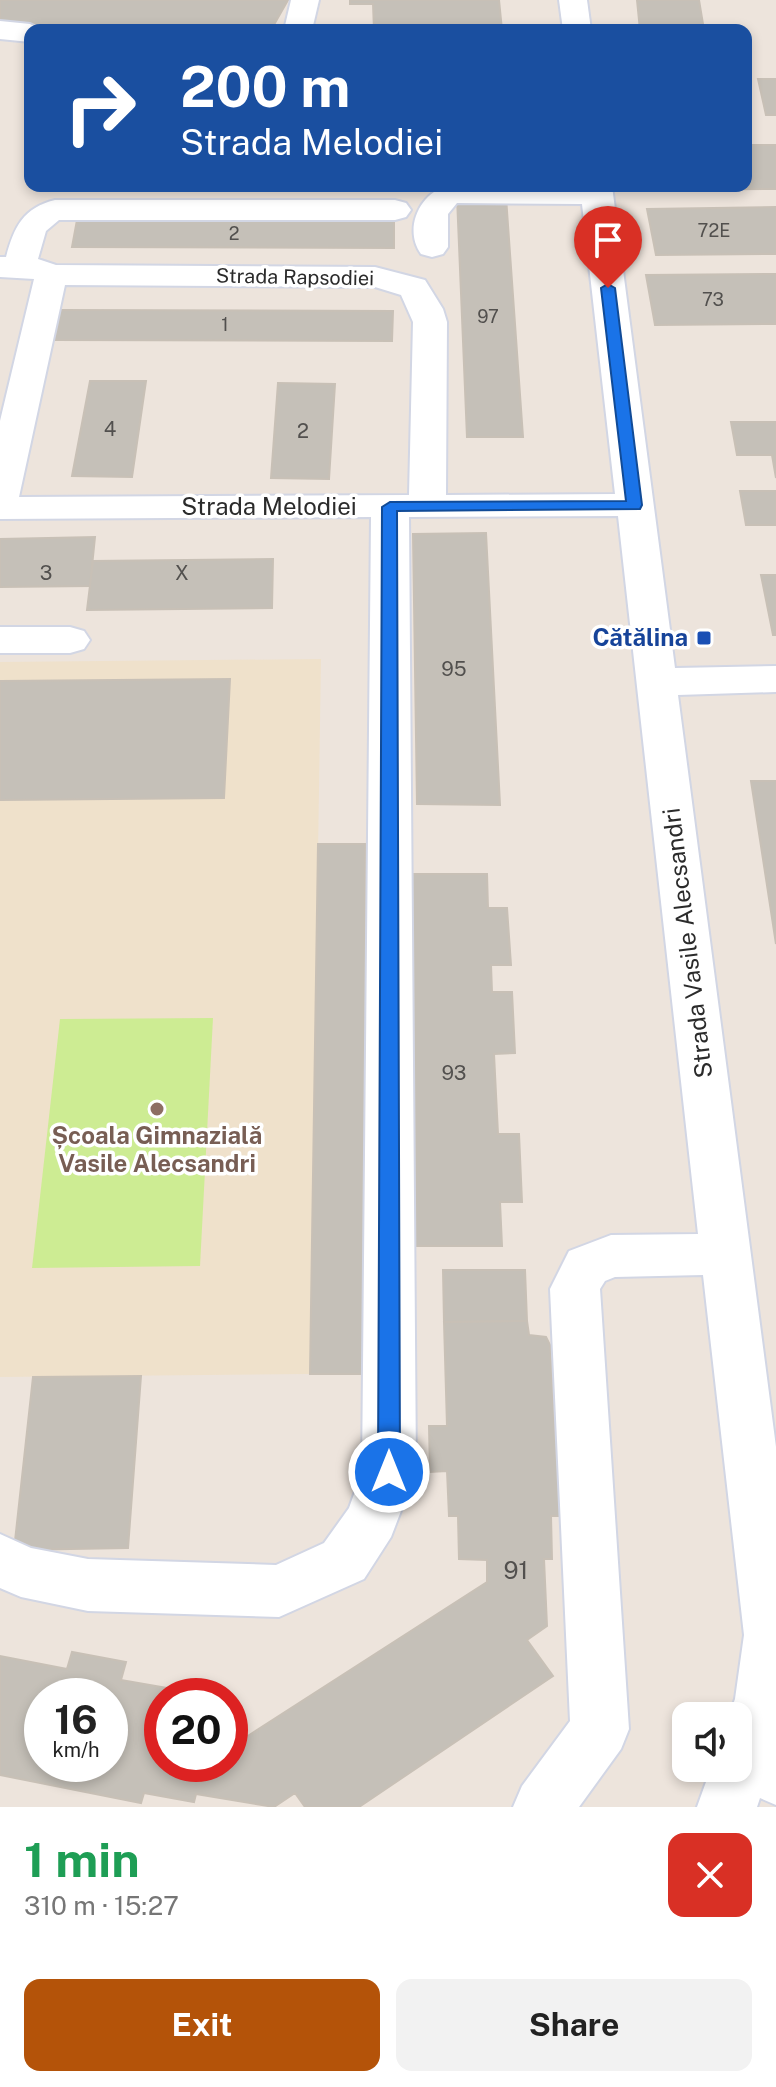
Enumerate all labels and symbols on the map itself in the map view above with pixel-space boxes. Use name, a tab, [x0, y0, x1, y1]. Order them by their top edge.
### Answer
pin	[574, 206, 642, 288]
house number: 72E	[698, 220, 730, 241]
house number: 2	[229, 223, 239, 244]
street label: Strada Rapsodiei	[216, 264, 374, 290]
house number: 73	[702, 289, 724, 310]
house number: 97	[477, 306, 499, 327]
house number: 1	[221, 314, 229, 335]
house number: 4	[104, 417, 116, 441]
house number: 2	[297, 419, 309, 443]
street label: Strada Melodiei	[181, 492, 357, 520]
house number: 3	[40, 561, 52, 585]
house number: X	[175, 561, 189, 585]
place label: Cătălina	[592, 623, 688, 651]
marker: Cătălina	[695, 629, 713, 647]
house number: 95	[441, 657, 467, 681]
street label: Strada Vasile Alecsandri	[657, 807, 717, 1080]
house number: 93	[442, 1061, 466, 1085]
marker: Școala Gimnazială Vasile Alecsandri	[148, 1100, 166, 1118]
place label: Școala Gimnazială Vasile Alecsandri	[52, 1121, 262, 1177]
position arrow	[347, 1430, 431, 1514]
house number: 91	[504, 1556, 528, 1584]
speed limit sign: 20	[144, 1678, 248, 1782]

